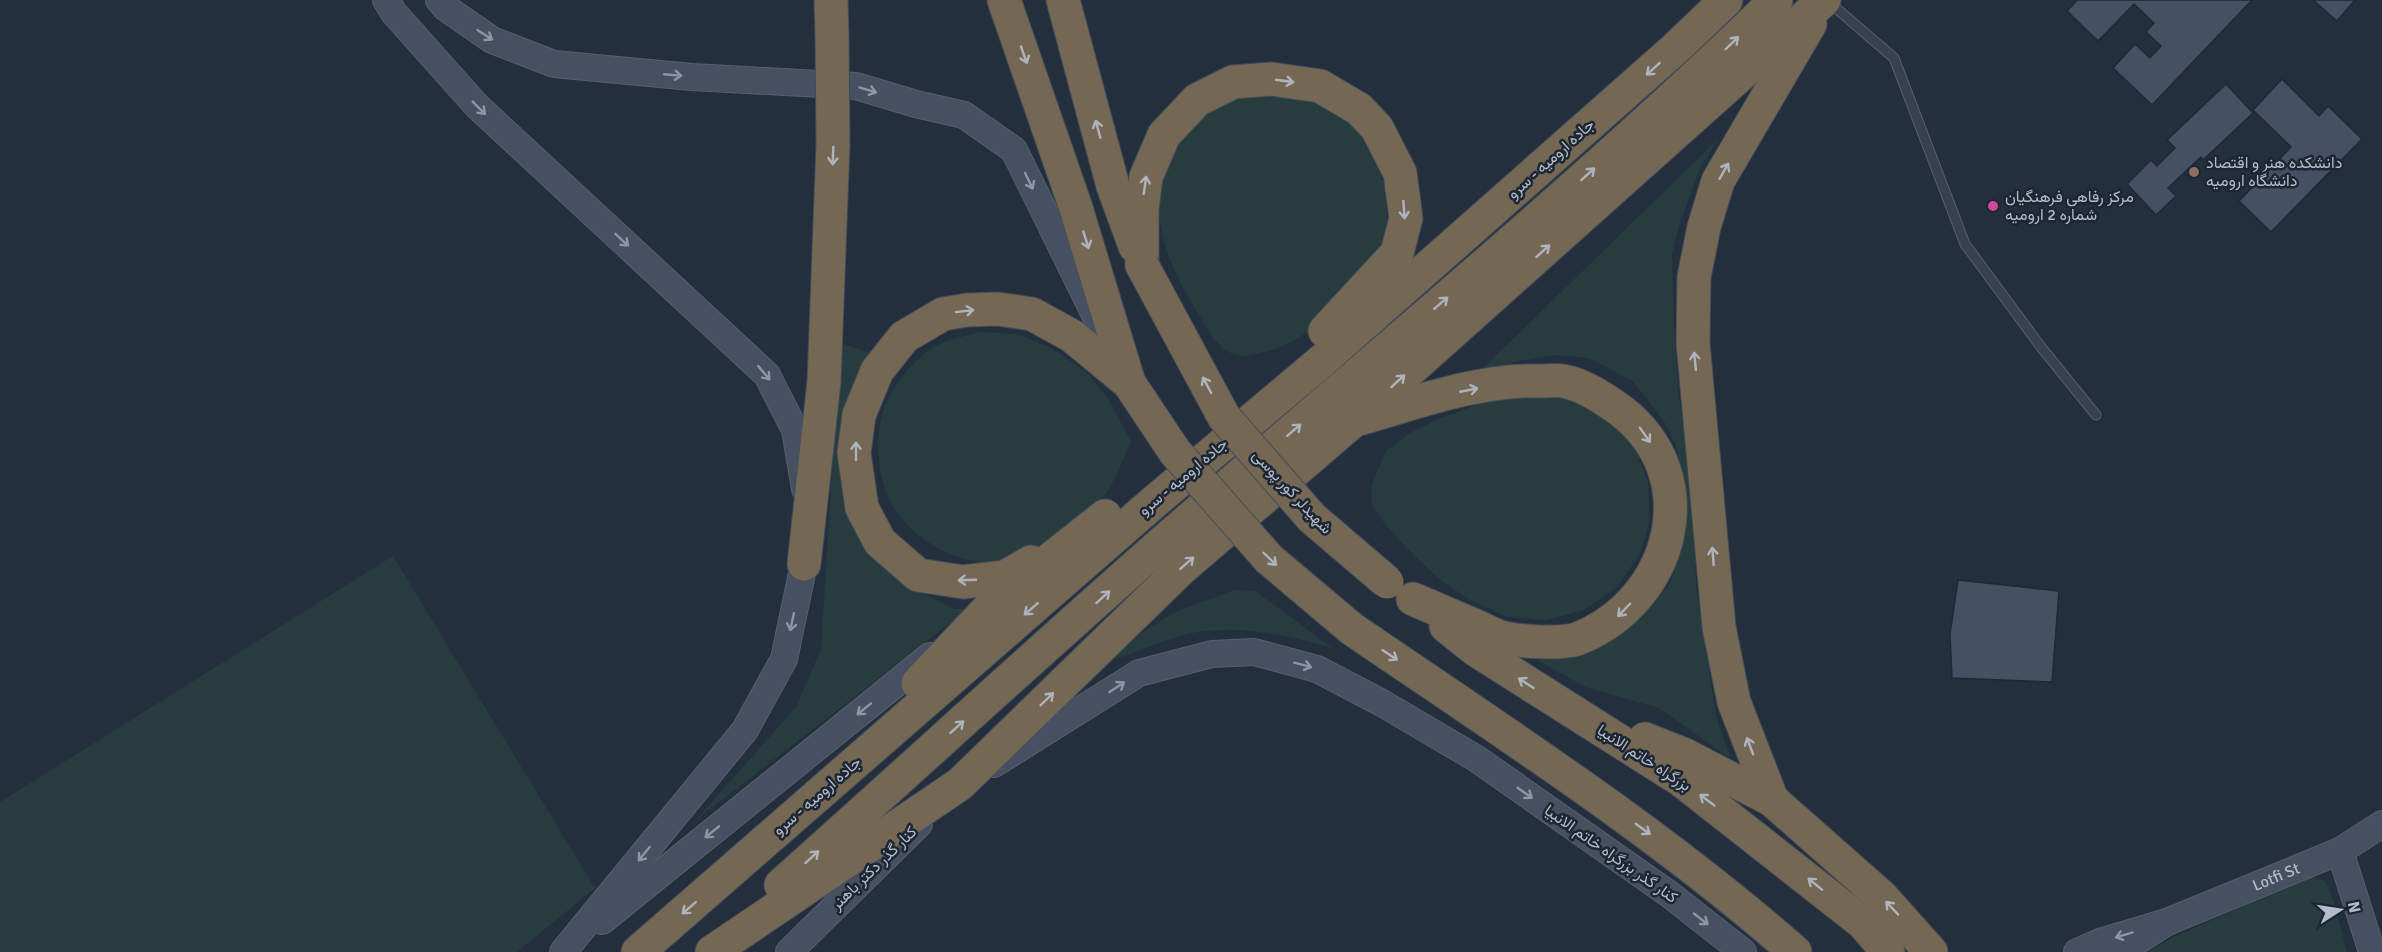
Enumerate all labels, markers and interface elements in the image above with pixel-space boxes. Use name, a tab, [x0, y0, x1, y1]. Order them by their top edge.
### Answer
one-way arrow	[476, 29, 493, 41]
one-way arrow	[1724, 36, 1739, 50]
one-way arrow	[1019, 45, 1030, 64]
one-way arrow	[1646, 62, 1661, 76]
one-way arrow	[663, 70, 683, 81]
one-way arrow	[1275, 75, 1294, 86]
one-way arrow	[858, 85, 877, 96]
one-way arrow	[472, 100, 487, 115]
street label: جاده ارومیه - سرو	[1503, 114, 1599, 203]
one-way arrow	[1091, 120, 1103, 139]
one-way arrow	[827, 146, 838, 166]
place label: دانشکده هنر و اقتصاد دانشگاه ارومیه	[2206, 153, 2342, 191]
one-way arrow	[1718, 163, 1730, 180]
marker: دانشکده هنر و اقتصاد دانشگاه ارومیه	[2187, 165, 2201, 179]
one-way arrow	[1580, 167, 1595, 181]
one-way arrow	[1024, 171, 1035, 189]
one-way arrow	[1140, 176, 1151, 196]
place label: مرکز رفاهی فرهنگیان شماره 2 ارومیه	[2005, 187, 2134, 225]
marker: مرکز رفاهی فرهنگیان شماره 2 ارومیه	[1986, 199, 2000, 213]
one-way arrow	[1399, 200, 1410, 219]
one-way arrow	[1081, 230, 1092, 249]
one-way arrow	[614, 232, 629, 247]
one-way arrow	[1535, 244, 1550, 258]
one-way arrow	[1434, 296, 1449, 310]
one-way arrow	[954, 305, 974, 316]
one-way arrow	[1689, 352, 1700, 372]
one-way arrow	[757, 365, 770, 381]
one-way arrow	[1390, 374, 1405, 388]
one-way arrow	[1201, 377, 1213, 394]
one-way arrow	[1459, 384, 1478, 395]
one-way arrow	[1286, 424, 1302, 437]
one-way arrow	[1639, 426, 1651, 442]
street label: جاده ارومیه - سرو	[1134, 434, 1232, 520]
one-way arrow	[850, 442, 861, 462]
street label: شهیدلر کور پوسی	[1247, 446, 1336, 539]
one-way arrow	[1708, 546, 1719, 566]
one-way arrow	[1262, 552, 1277, 567]
one-way arrow	[1179, 557, 1195, 570]
one-way arrow	[957, 575, 977, 586]
one-way arrow	[1095, 590, 1110, 604]
one-way arrow	[1024, 602, 1039, 616]
one-way arrow	[1617, 603, 1631, 618]
one-way arrow	[786, 611, 797, 631]
one-way arrow	[1381, 649, 1397, 661]
one-way arrow	[1293, 660, 1312, 671]
one-way arrow	[1518, 676, 1535, 688]
one-way arrow	[1108, 681, 1125, 693]
one-way arrow	[1039, 692, 1054, 707]
one-way arrow	[856, 703, 872, 716]
one-way arrow	[949, 720, 964, 734]
street label: بزرگراه خاتم الانبیا	[1593, 720, 1695, 796]
one-way arrow	[1744, 737, 1755, 756]
street label: جاده ارومیه - سرو	[769, 752, 865, 840]
one-way arrow	[1517, 787, 1533, 799]
one-way arrow	[1700, 793, 1716, 806]
street label: کنار گذر بزرگراه خاتم الانبیا	[1540, 800, 1682, 908]
street label: کنار گذر دکتر باهنر	[826, 822, 921, 915]
one-way arrow	[1635, 823, 1651, 836]
one-way arrow	[705, 825, 721, 838]
one-way arrow	[637, 845, 650, 861]
one-way arrow	[804, 850, 819, 864]
street label: Lotfi St	[2250, 858, 2303, 896]
one-way arrow	[1808, 877, 1823, 891]
north arrow	[2310, 880, 2370, 940]
text: N	[2343, 900, 2365, 915]
one-way arrow	[682, 901, 697, 915]
one-way arrow	[1885, 901, 1899, 916]
one-way arrow	[1692, 912, 1708, 925]
one-way arrow	[2115, 930, 2134, 941]

